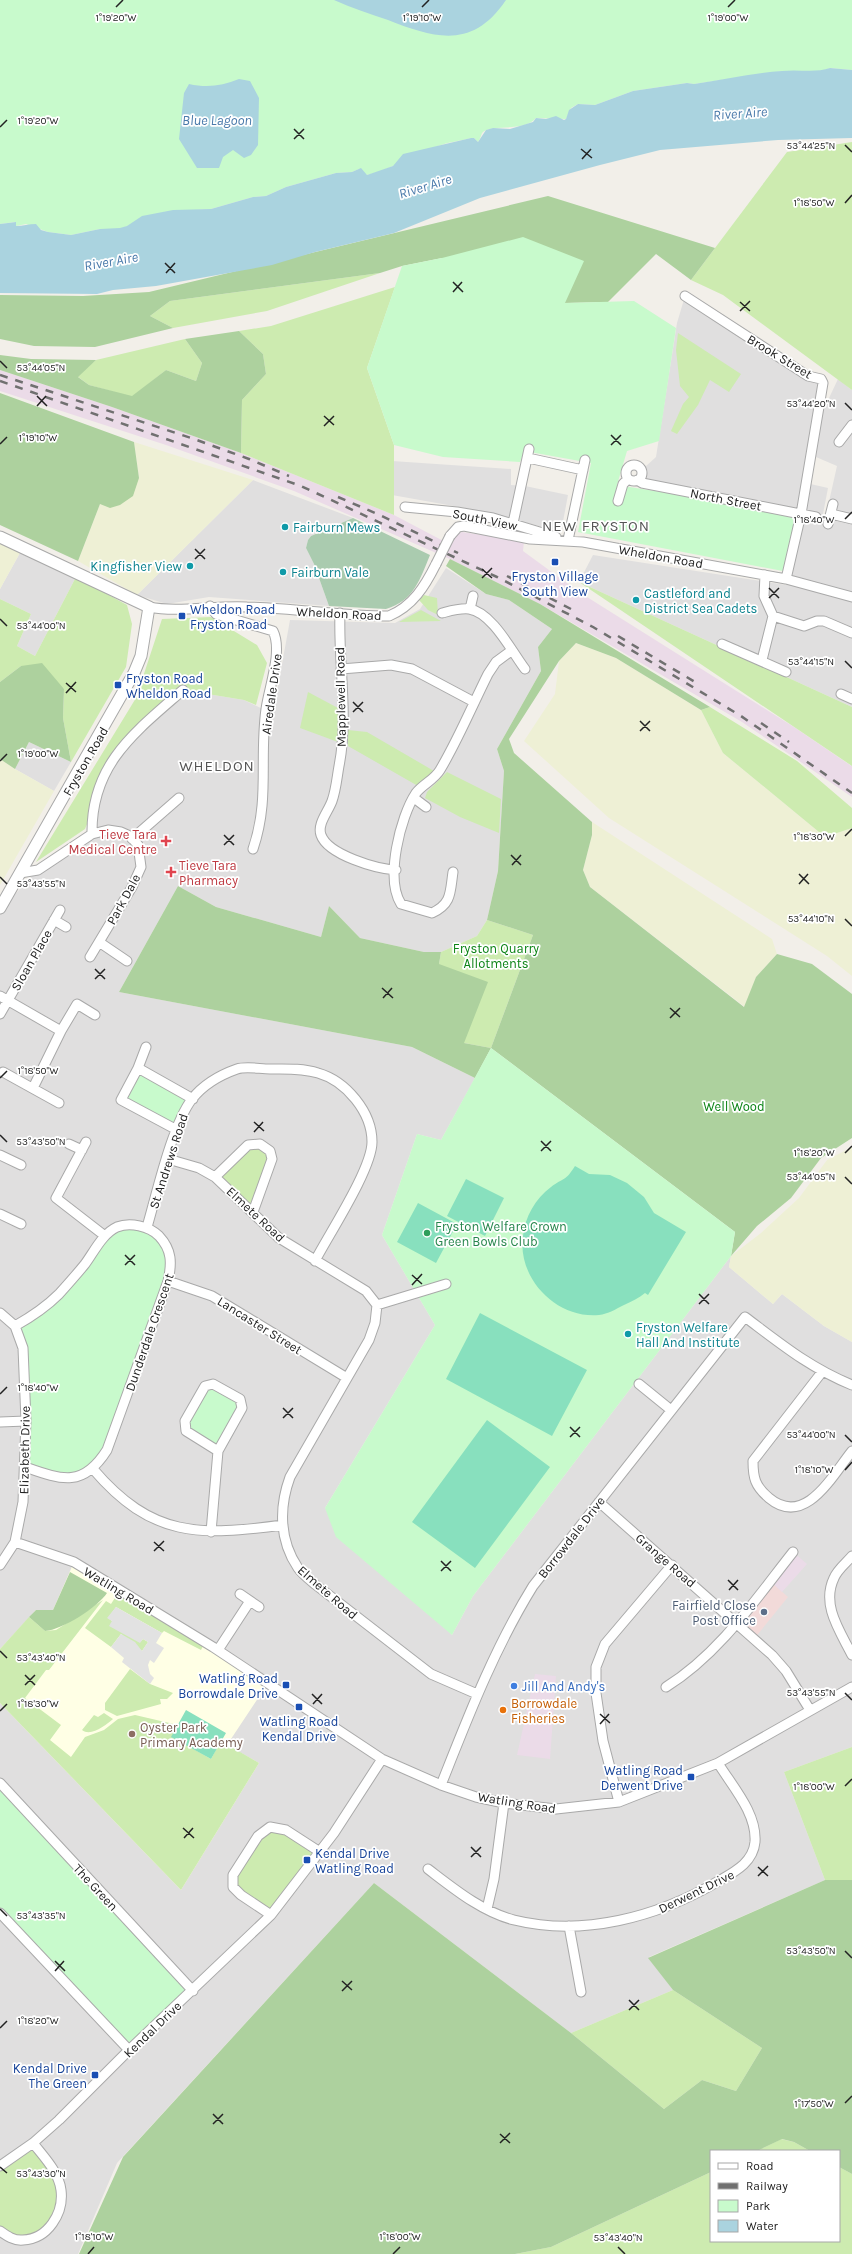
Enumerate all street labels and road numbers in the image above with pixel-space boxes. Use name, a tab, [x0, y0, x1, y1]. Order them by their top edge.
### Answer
street label: Brook Street	[745, 331, 815, 382]
street label: North Street	[689, 485, 763, 514]
street label: South View	[451, 506, 519, 533]
street label: Wheldon Road	[618, 542, 704, 571]
street label: Wheldon Road	[296, 604, 382, 623]
street label: Mapplewell Road	[332, 647, 349, 747]
street label: Airedale Drive	[258, 652, 285, 735]
street label: Fryston Road	[60, 724, 111, 798]
street label: Park Dale	[103, 871, 144, 927]
street label: Sloan Place	[8, 927, 55, 993]
street label: St Andrews Road	[146, 1112, 191, 1211]
street label: Elmete Road	[223, 1184, 288, 1245]
street label: Dunderdale Crescent	[122, 1271, 177, 1393]
street label: Lancaster Street	[215, 1293, 305, 1357]
street label: Elizabeth Drive	[16, 1405, 33, 1494]
street label: Borrowdale Drive	[535, 1493, 608, 1581]
street label: Grange Road	[632, 1530, 699, 1591]
street label: Elmete Road	[295, 1562, 361, 1622]
street label: Watling Road	[81, 1564, 156, 1617]
street label: Watling Road	[477, 1789, 557, 1816]
street label: The Green	[70, 1861, 121, 1914]
street label: Derwent Drive	[656, 1867, 737, 1916]
street label: Kendal Drive	[120, 1998, 185, 2061]

